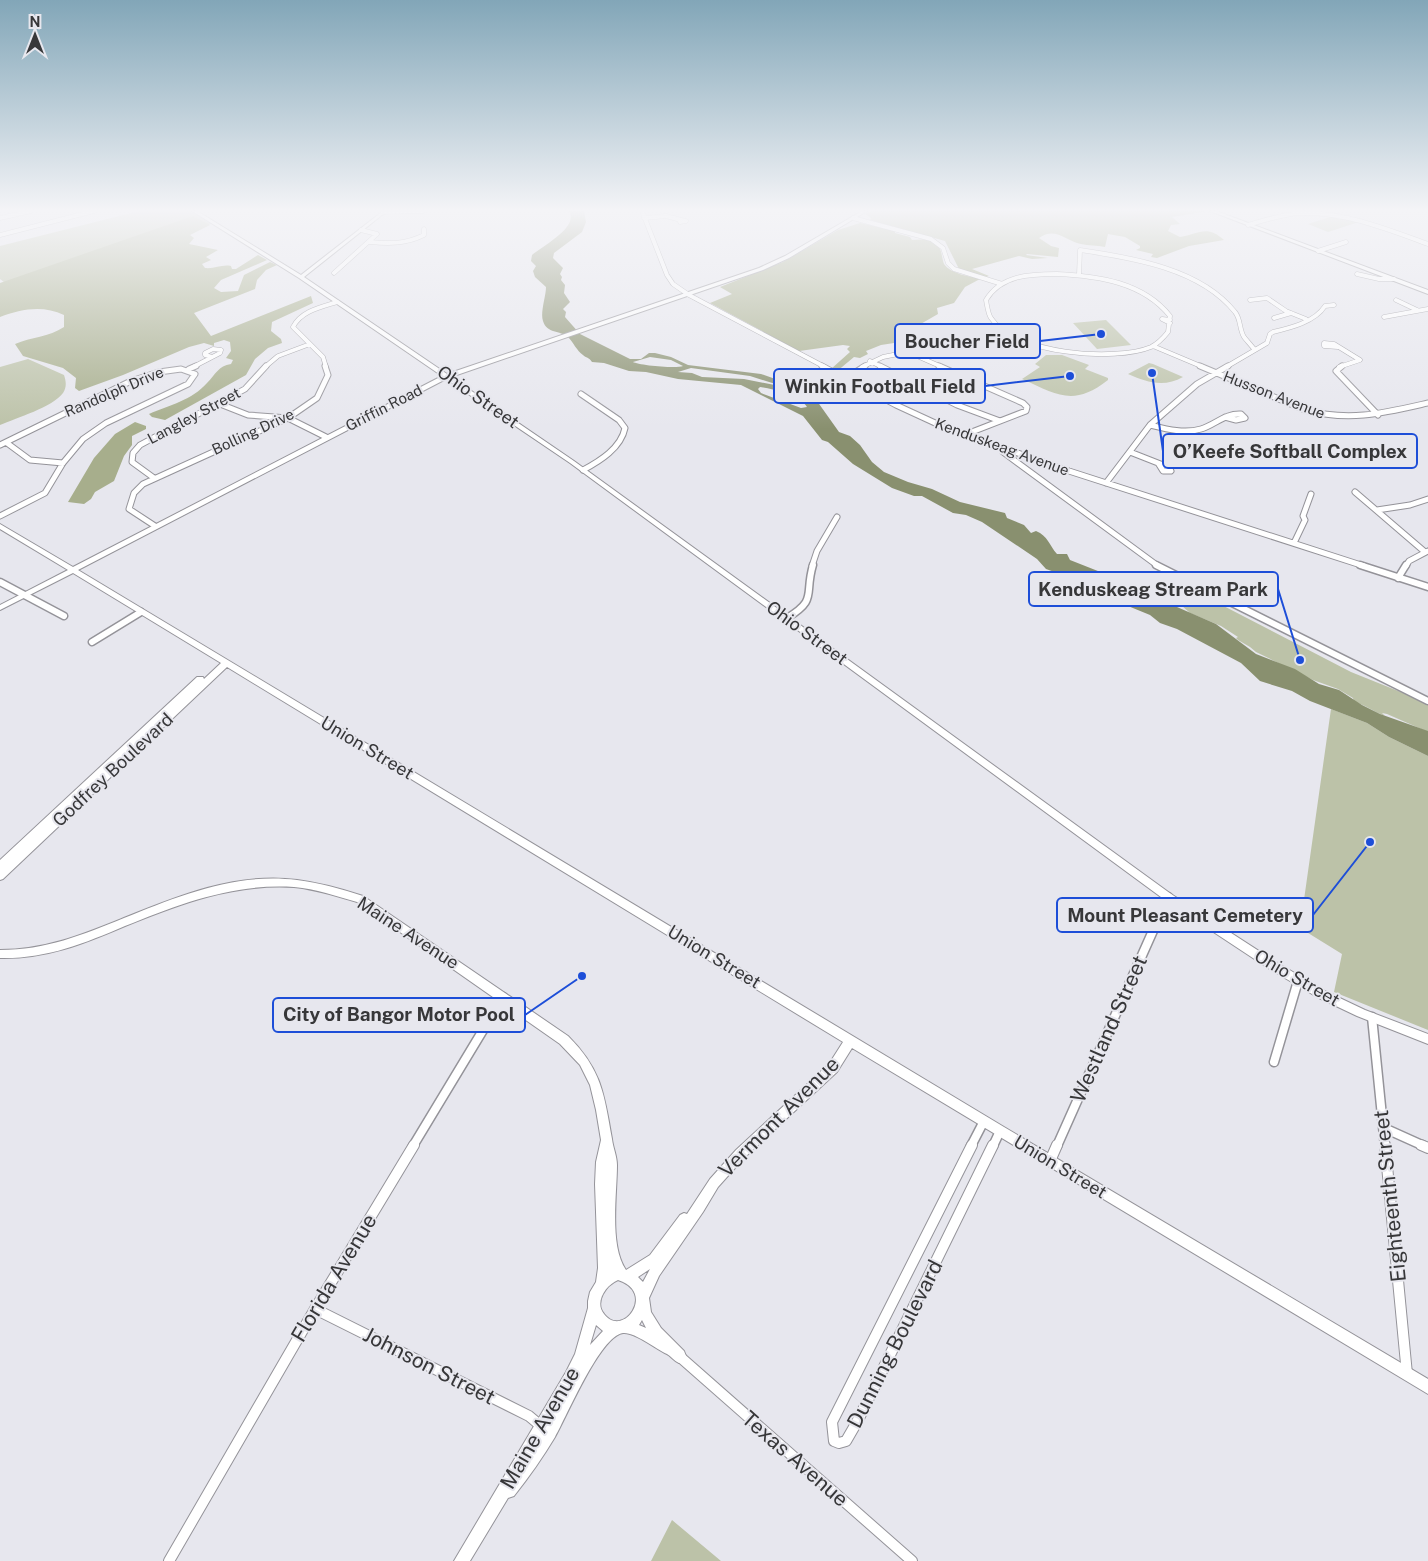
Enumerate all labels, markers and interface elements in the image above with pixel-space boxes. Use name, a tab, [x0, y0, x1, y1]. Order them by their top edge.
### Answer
north arrow	[10, 10, 60, 60]
text: N	[30, 14, 40, 30]
callout: Boucher Field	[895, 324, 1040, 358]
text: Boucher Field	[905, 330, 1029, 352]
street label: Ohio Street	[433, 361, 523, 432]
street label: Randolph Drive	[62, 363, 166, 420]
street label: Husson Avenue	[1221, 367, 1327, 422]
callout: Winkin Football Field	[774, 369, 985, 403]
text: Winkin Football Field	[785, 375, 975, 397]
street label: Griffin Road	[343, 381, 425, 434]
street label: Langley Street	[144, 384, 243, 447]
street label: Bolling Drive	[209, 405, 297, 458]
street label: Kenduskeag Avenue	[933, 414, 1072, 479]
callout: O’Keefe Softball Complex	[1163, 434, 1417, 468]
text: O’Keefe Softball Complex	[1173, 440, 1407, 462]
callout: Kenduskeag Stream Park	[1029, 572, 1278, 606]
text: Kenduskeag Stream Park	[1038, 578, 1268, 600]
street label: Ohio Street	[763, 596, 852, 669]
street label: Godfrey Boulevard	[48, 709, 177, 831]
street label: Union Street	[317, 712, 418, 784]
street label: Maine Avenue	[353, 892, 463, 973]
callout: Mount Pleasant Cemetery	[1057, 898, 1313, 932]
text: Mount Pleasant Cemetery	[1067, 904, 1303, 926]
street label: Union Street	[664, 921, 765, 993]
street label: Ohio Street	[1251, 945, 1344, 1010]
street label: Westland Street	[1065, 951, 1152, 1106]
callout: City of Bangor Motor Pool	[273, 998, 525, 1032]
text: City of Bangor Motor Pool	[283, 1003, 515, 1025]
street label: Vermont Avenue	[713, 1051, 844, 1182]
street label: Eighteenth Street	[1368, 1109, 1411, 1283]
street label: Union Street	[1010, 1131, 1111, 1203]
street label: Florida Avenue	[286, 1209, 382, 1346]
street label: Dunning Boulevard	[841, 1256, 948, 1432]
street label: Johnson Street	[359, 1321, 500, 1410]
street label: Maine Avenue	[495, 1362, 585, 1493]
street label: Texas Avenue	[737, 1406, 854, 1512]

